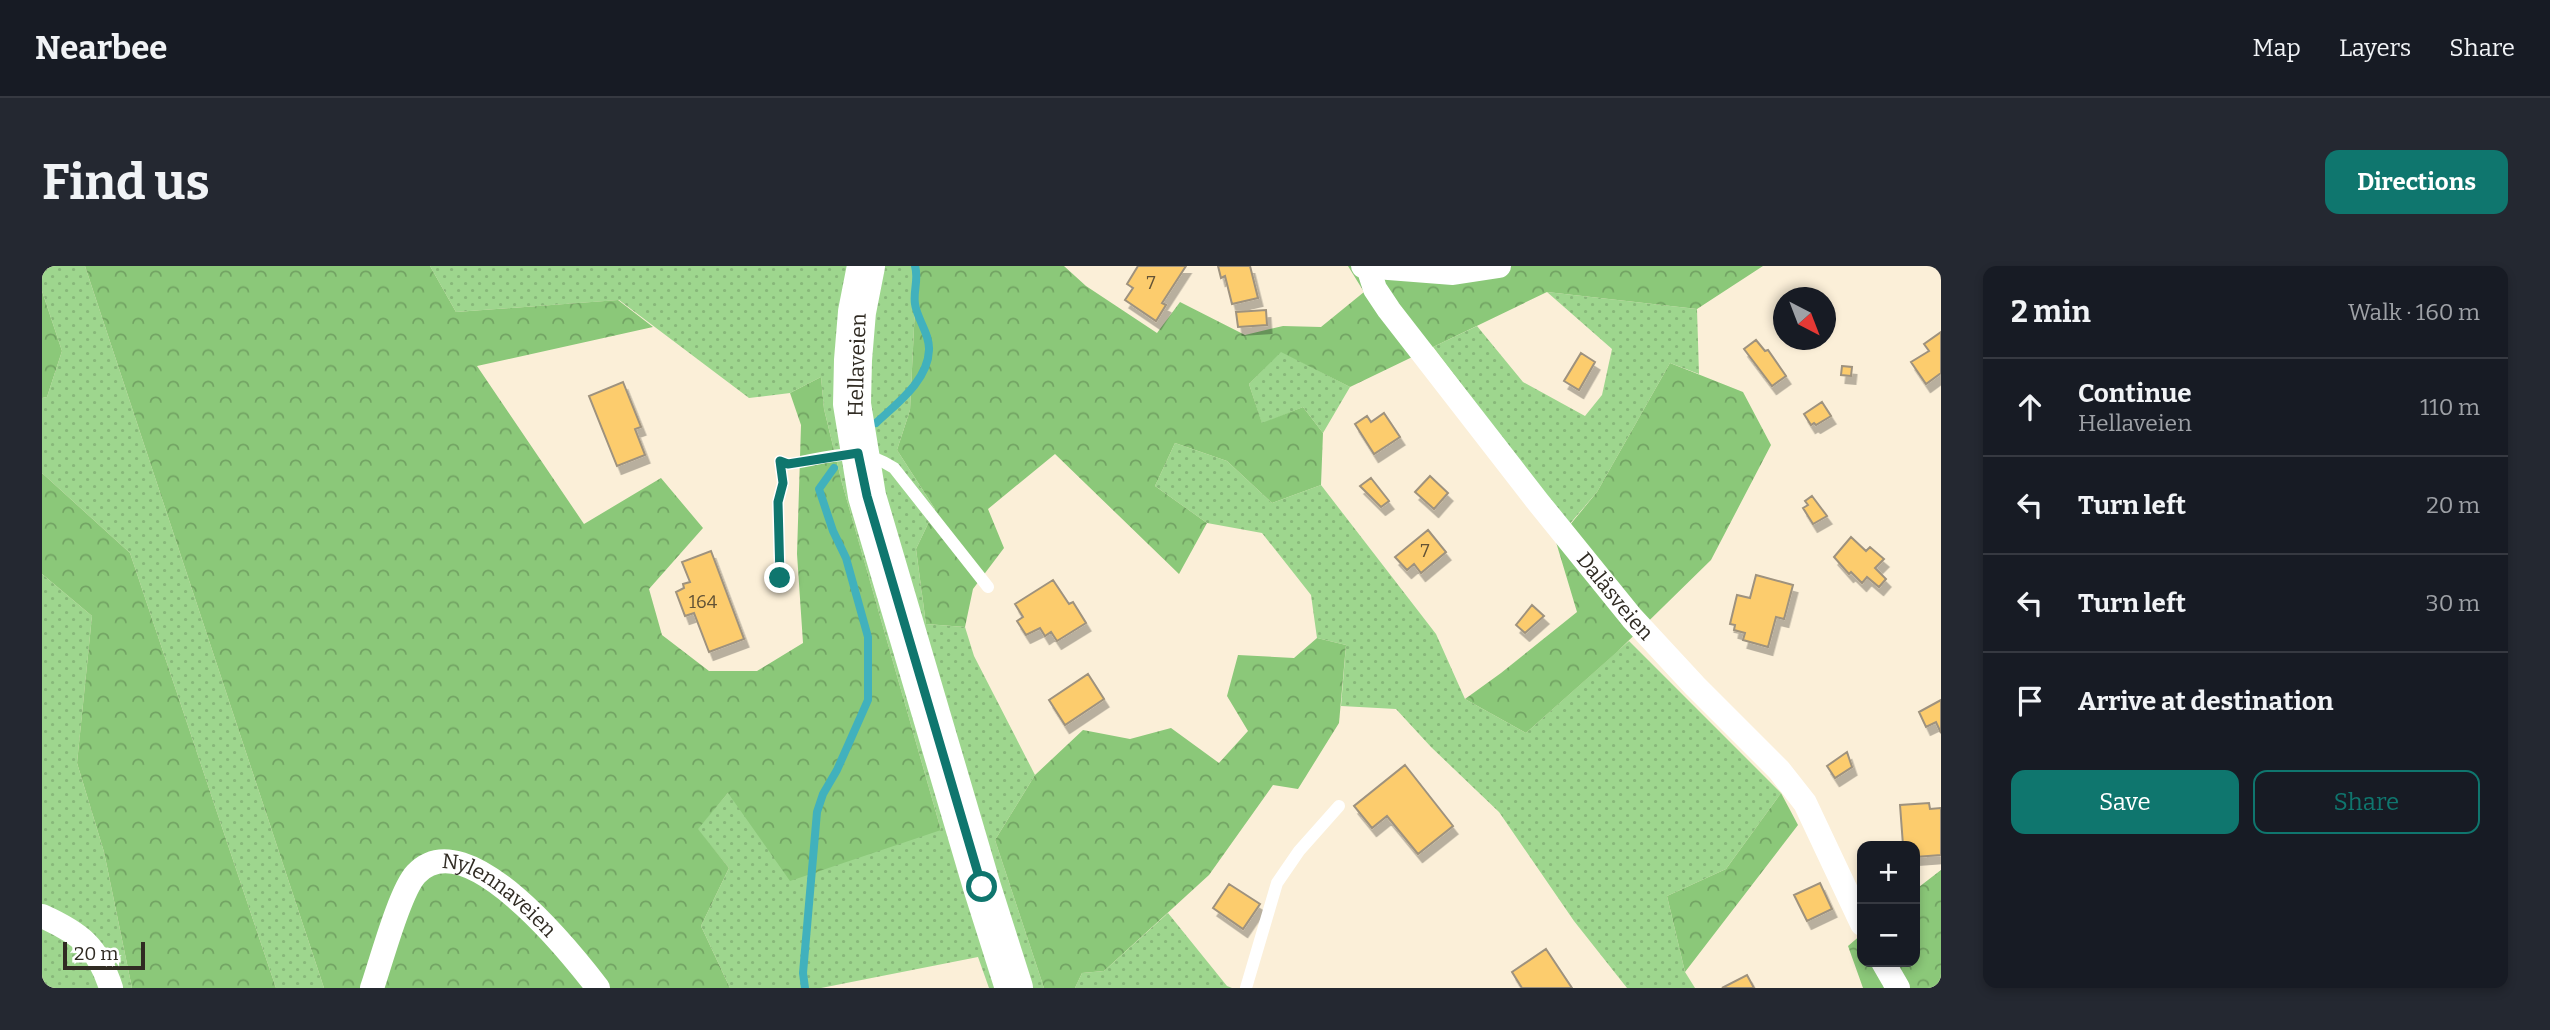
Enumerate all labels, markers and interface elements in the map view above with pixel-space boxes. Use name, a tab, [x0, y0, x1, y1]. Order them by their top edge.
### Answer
text: Nearbee	[35, 28, 167, 68]
text: Map	[2253, 34, 2301, 62]
text: Layers	[2339, 34, 2411, 62]
text: Share	[2449, 34, 2515, 62]
button: Directions	[2325, 150, 2508, 214]
text: Find us	[42, 153, 210, 212]
house number: 7	[1146, 272, 1156, 294]
north arrow	[1773, 287, 1836, 350]
text: 2 min	[2011, 294, 2091, 330]
text: Walk · 160 m	[2348, 298, 2480, 326]
street label: Hellaveien	[842, 313, 872, 417]
text: Continue	[2078, 378, 2192, 409]
icon: ahead	[2011, 388, 2049, 426]
text: 110 m	[2420, 393, 2480, 421]
text: Hellaveien	[2078, 409, 2192, 437]
icon: left	[2011, 486, 2049, 524]
text: Turn left	[2078, 490, 2186, 521]
text: 20 m	[2426, 491, 2480, 519]
house number: 7	[1420, 540, 1430, 562]
street label: Dalåsveien	[1571, 547, 1659, 646]
route end	[764, 562, 795, 593]
icon: left	[2011, 584, 2049, 622]
text: Turn left	[2078, 588, 2186, 619]
text: 30 m	[2426, 589, 2480, 617]
house number: 164	[689, 591, 718, 613]
icon: arrive	[2011, 682, 2049, 720]
text: Arrive at destination	[2078, 686, 2333, 717]
button: Save	[2011, 770, 2239, 834]
button: Share	[2253, 770, 2480, 834]
map controls	[1857, 841, 1920, 967]
button: +	[1857, 841, 1920, 904]
street label: Nylennaveien	[441, 848, 562, 943]
route start	[966, 871, 997, 902]
button: −	[1857, 904, 1920, 967]
scale bar	[63, 939, 145, 971]
text: 20 m	[74, 942, 118, 965]

